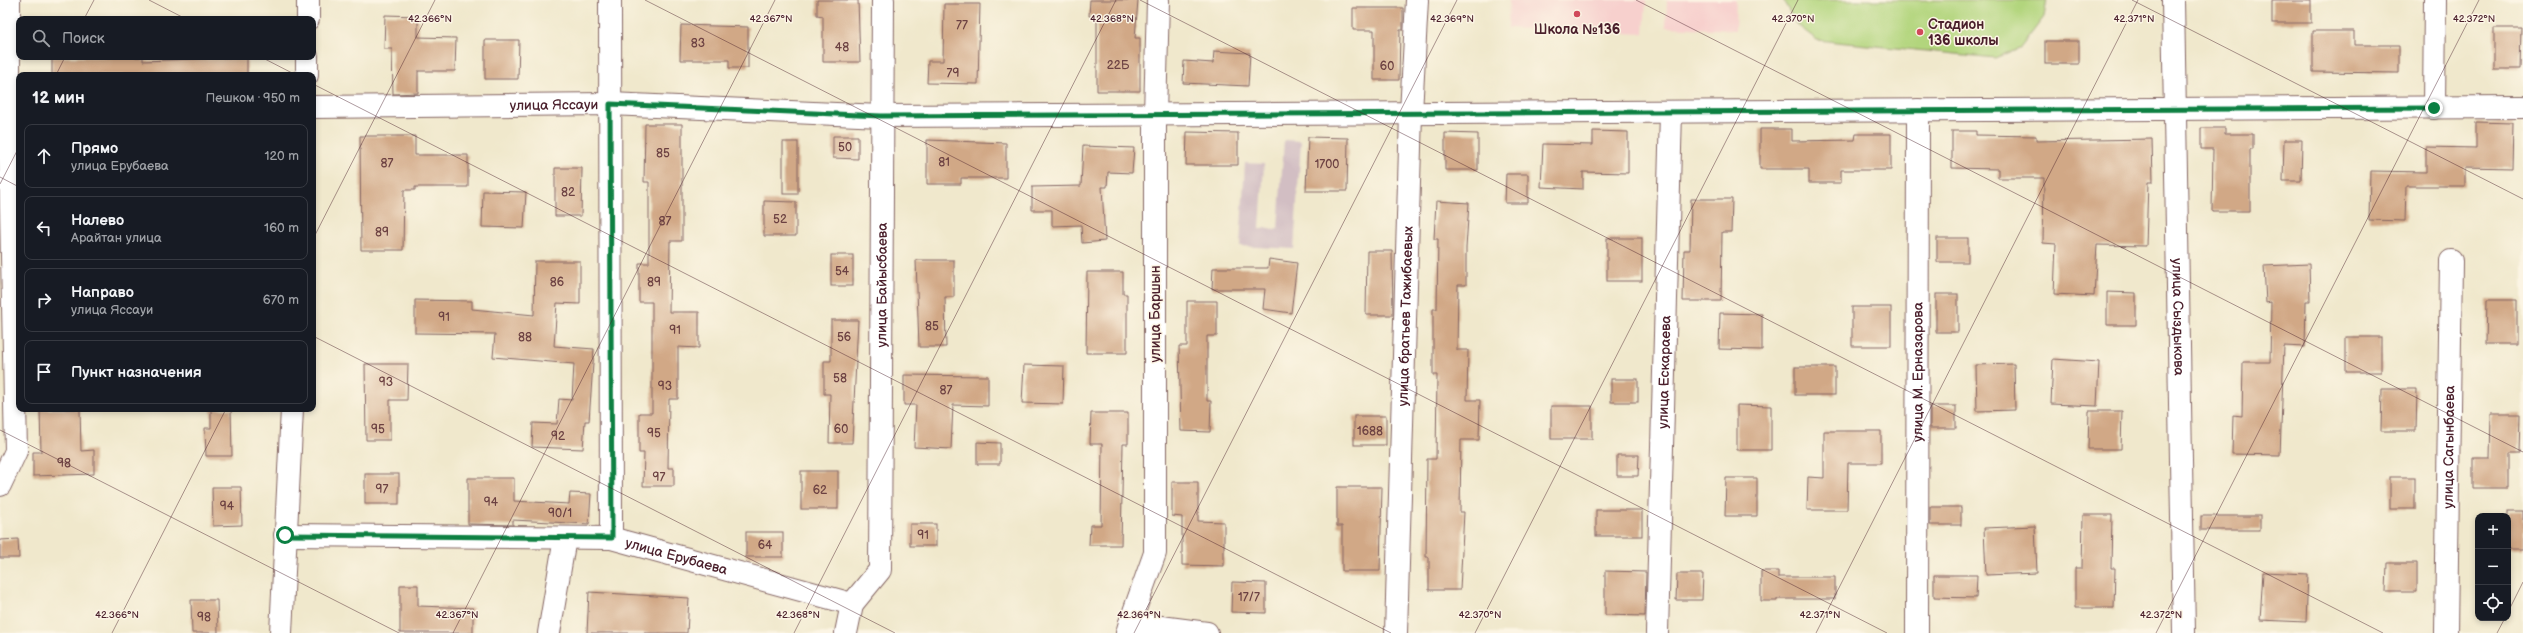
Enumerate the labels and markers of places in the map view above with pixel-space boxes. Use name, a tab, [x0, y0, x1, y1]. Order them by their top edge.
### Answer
marker: Школа №136	[1572, 9, 1582, 19]
place label: Стадион 136 школы	[1928, 16, 1999, 49]
place label: Школа №136	[1534, 21, 1620, 38]
marker: Стадион 136 школы	[1915, 27, 1925, 37]

